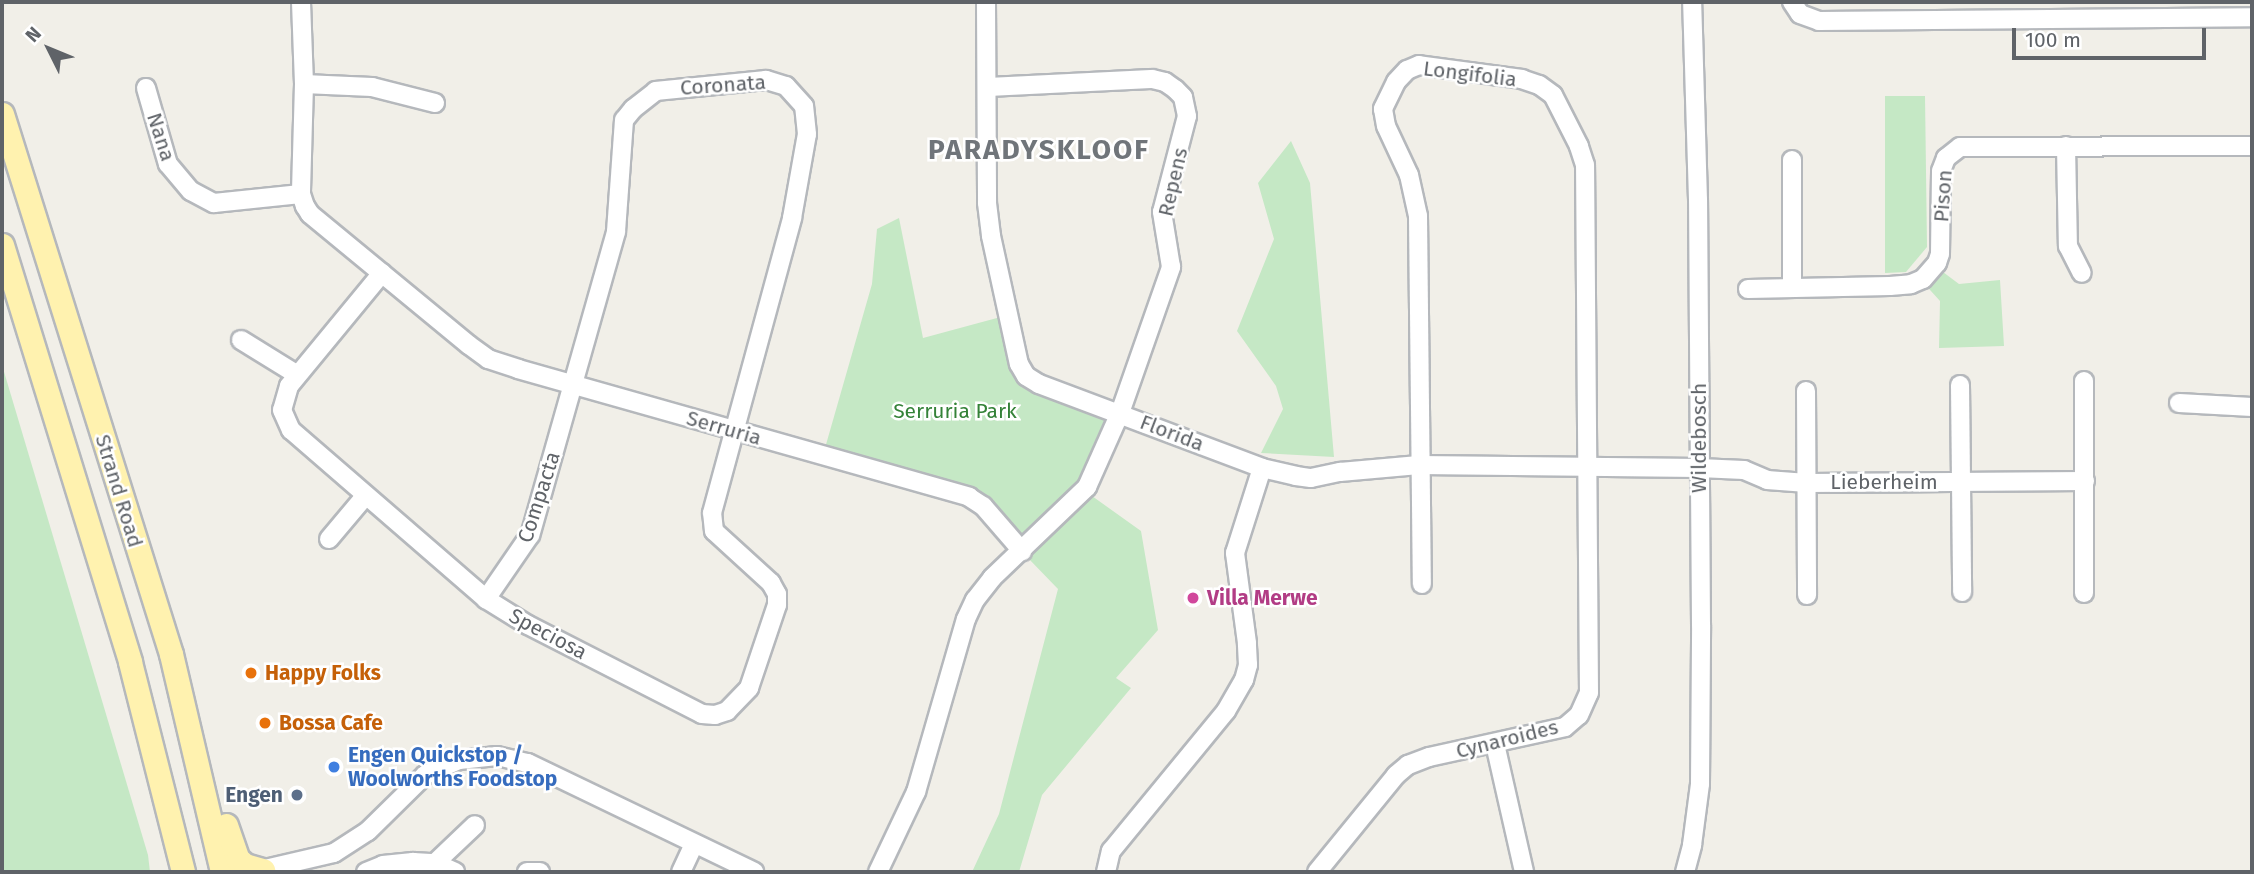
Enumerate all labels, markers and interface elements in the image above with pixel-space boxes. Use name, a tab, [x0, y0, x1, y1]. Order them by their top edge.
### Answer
north arrow	[14, 14, 84, 84]
scale bar	[2016, 14, 2210, 58]
text: N	[21, 22, 46, 47]
text: 100 m	[2025, 27, 2081, 53]
street label: Longifolia	[1422, 56, 1518, 92]
street label: Coronata	[679, 69, 767, 101]
street label: Nana	[141, 110, 181, 164]
district label: PARADYSKLOOF	[930, 133, 1148, 167]
street label: Repens	[1153, 145, 1193, 219]
street label: Pison	[1929, 169, 1957, 223]
street label: Wildebosch	[1686, 383, 1712, 493]
park label: Serruria Park	[893, 398, 1017, 424]
street label: Serruria	[684, 405, 764, 451]
street label: Florida	[1136, 409, 1208, 457]
street label: Strand Road	[90, 432, 148, 550]
street label: Compacta	[512, 448, 566, 546]
street label: Lieberheim	[1830, 469, 1938, 495]
place label: Villa Merwe	[1207, 585, 1318, 611]
marker: Villa Merwe	[1185, 590, 1201, 606]
street label: Speciosa	[505, 603, 591, 665]
place label: Happy Folks	[265, 660, 381, 686]
marker: Happy Folks	[243, 665, 259, 681]
place label: Bossa Cafe	[279, 710, 383, 736]
street label: Cynaroides	[1453, 714, 1561, 764]
marker: Bossa Cafe	[257, 715, 273, 731]
place label: Engen Quickstop / Woolworths Foodstop	[348, 742, 557, 792]
marker: Engen Quickstop / Woolworths Foodstop	[326, 759, 342, 775]
place label: Engen	[225, 782, 283, 808]
marker: Engen	[289, 787, 305, 803]

